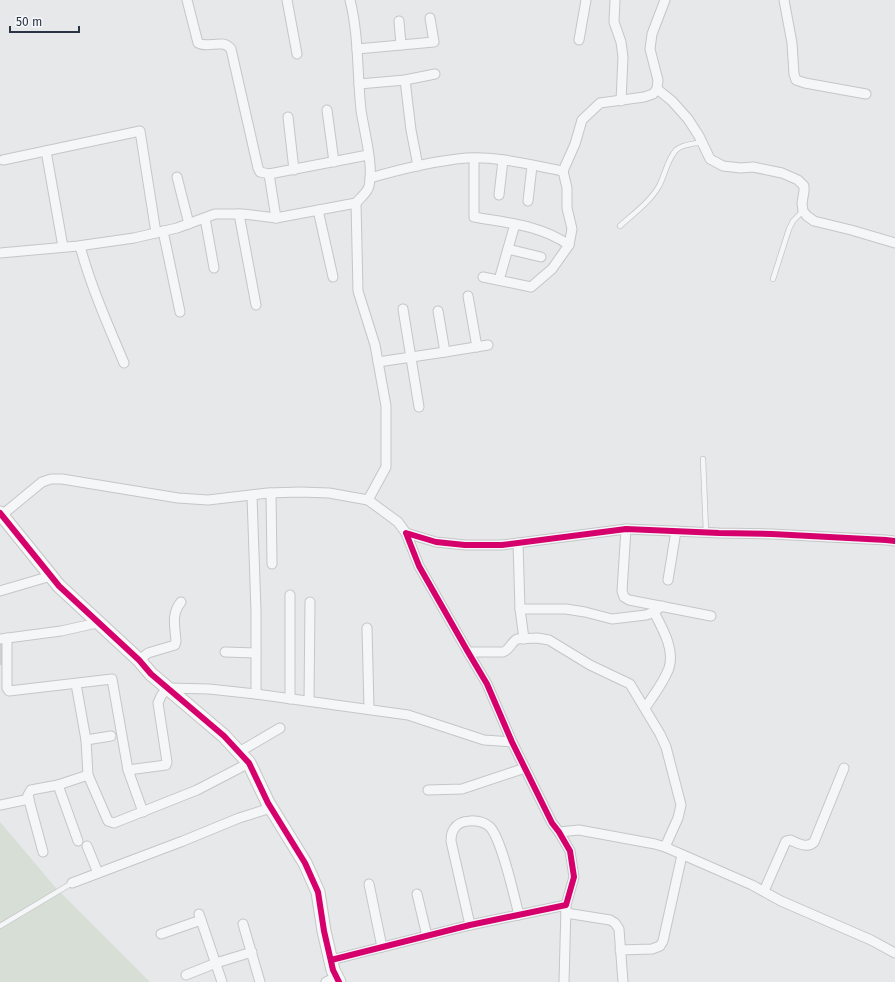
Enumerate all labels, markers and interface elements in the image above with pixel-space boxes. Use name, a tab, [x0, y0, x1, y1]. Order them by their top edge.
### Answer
scale bar	[10, 8, 79, 34]
text: 50 m	[16, 15, 42, 29]

